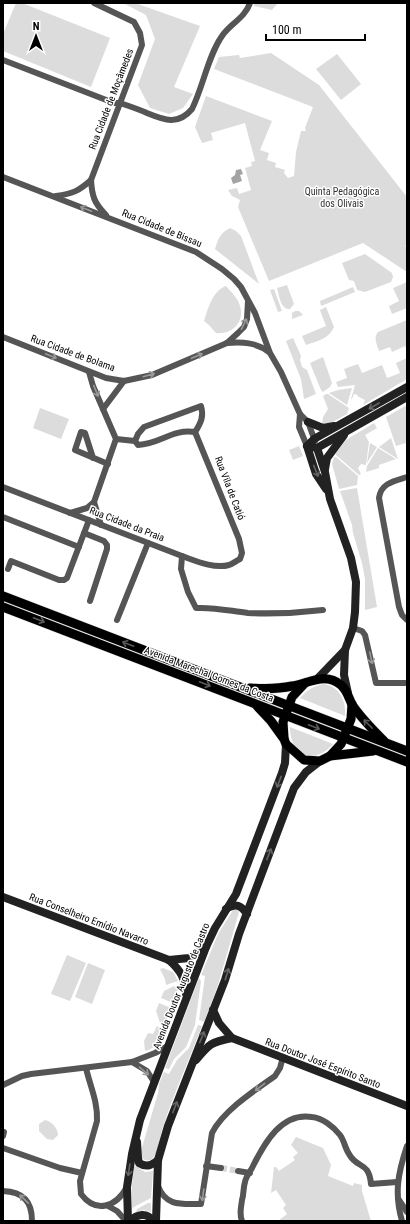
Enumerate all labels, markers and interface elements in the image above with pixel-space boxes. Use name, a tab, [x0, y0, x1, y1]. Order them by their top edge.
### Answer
north arrow	[16, 16, 56, 56]
scale bar	[266, 16, 365, 42]
text: N	[33, 20, 40, 33]
text: 100 m	[272, 23, 302, 37]
street label: Rua Cidade de Moçâmedes	[87, 47, 136, 151]
park label: Quinta Pedagógica dos Olivais	[305, 186, 379, 209]
one-way arrow	[81, 205, 93, 213]
street label: Rua Cidade de Bissau	[120, 207, 204, 249]
one-way arrow	[241, 318, 248, 330]
street label: Rua Cidade de Bolama	[29, 333, 117, 373]
one-way arrow	[190, 352, 202, 359]
one-way arrow	[45, 353, 57, 361]
one-way arrow	[142, 371, 155, 378]
one-way arrow	[92, 384, 100, 396]
one-way arrow	[368, 402, 380, 410]
street label: Rua Vila de Catió	[213, 455, 247, 521]
one-way arrow	[312, 464, 320, 476]
street label: Rua Cidade da Praia	[88, 505, 166, 543]
one-way arrow	[33, 617, 45, 625]
one-way arrow	[122, 640, 134, 648]
street label: Avenida Marechal Gomes da Costa	[143, 644, 275, 704]
one-way arrow	[367, 651, 375, 664]
one-way arrow	[199, 681, 211, 689]
one-way arrow	[363, 719, 373, 729]
one-way arrow	[308, 723, 320, 731]
one-way arrow	[274, 775, 282, 787]
one-way arrow	[265, 849, 273, 861]
street label: Rua Conselheiro Emídio Navarro	[28, 891, 150, 947]
street label: Avenida Doutor Augusto de Castro	[151, 921, 211, 1051]
one-way arrow	[224, 967, 231, 980]
one-way arrow	[199, 1032, 206, 1044]
street label: Rua Doutor José Espírito Santo	[264, 1036, 382, 1090]
one-way arrow	[139, 1067, 150, 1076]
one-way arrow	[254, 1083, 265, 1091]
one-way arrow	[172, 1102, 180, 1114]
one-way arrow	[125, 1163, 133, 1176]
one-way arrow	[199, 1188, 206, 1201]
one-way arrow	[19, 1195, 29, 1204]

